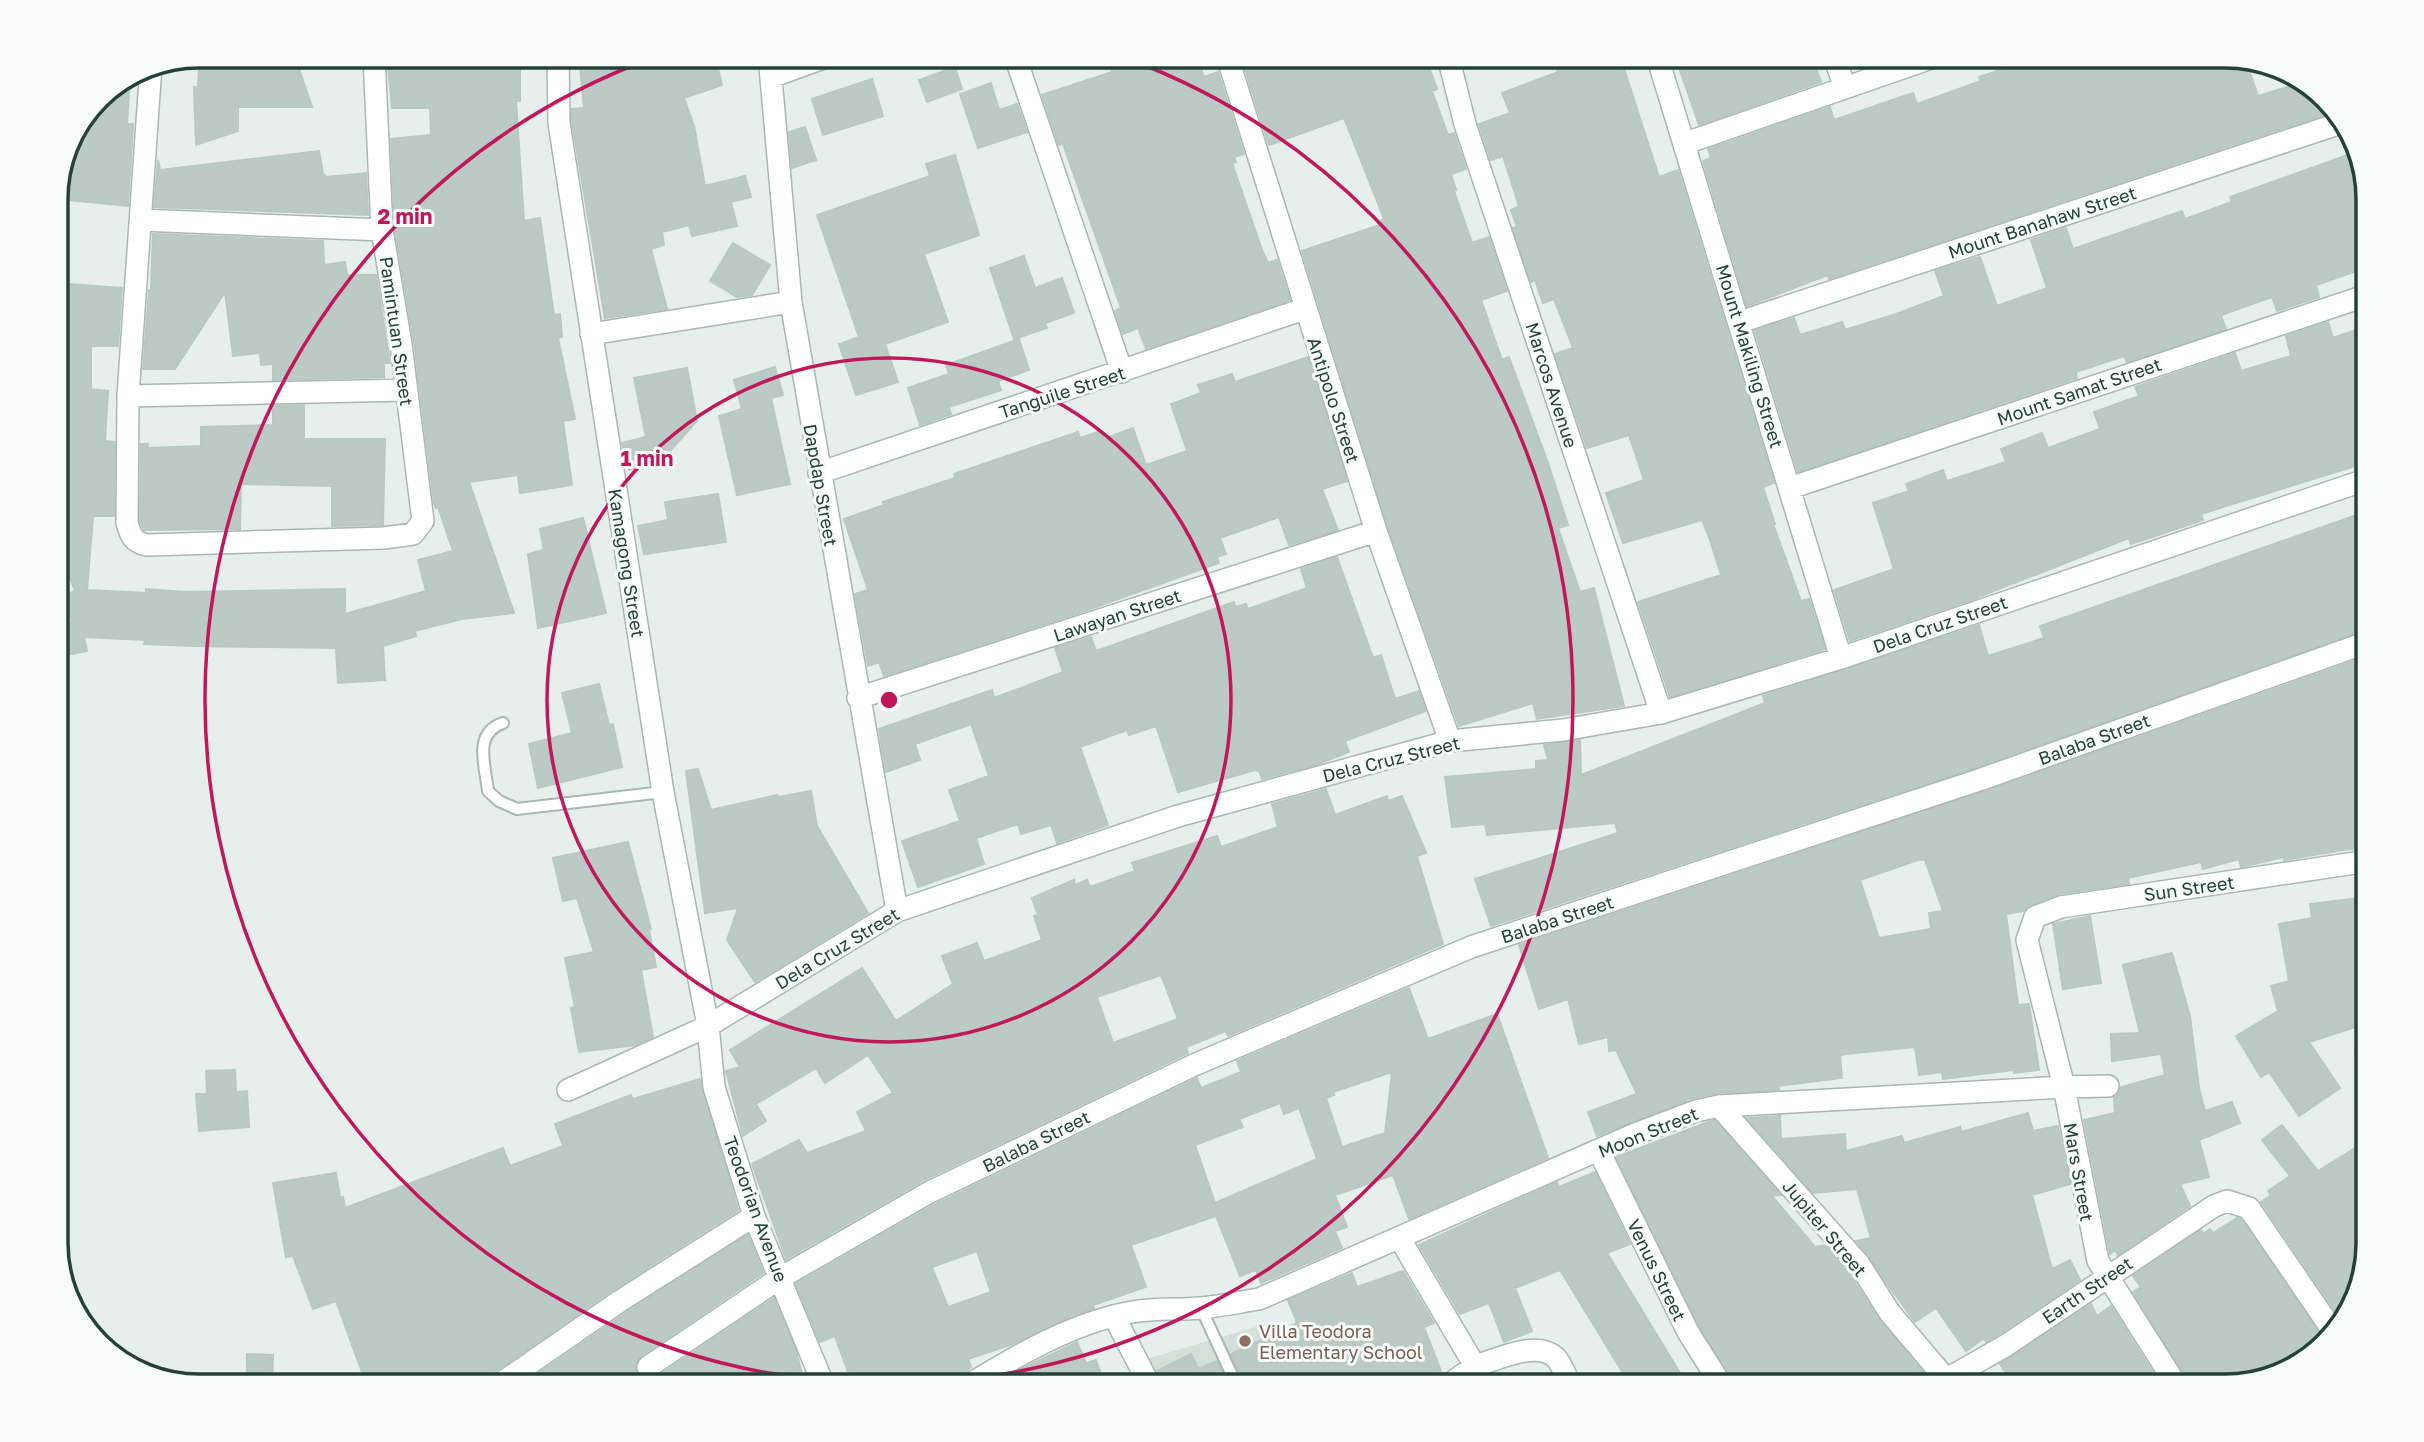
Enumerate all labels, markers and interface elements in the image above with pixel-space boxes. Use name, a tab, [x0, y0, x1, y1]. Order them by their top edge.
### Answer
street label: Mount Banahaw Street	[1945, 181, 2139, 263]
text: 2 min	[378, 203, 432, 229]
street label: Pamintuan Street	[376, 255, 418, 407]
street label: Mount Makiling Street	[1712, 261, 1788, 451]
street label: Marcos Avenue	[1521, 319, 1583, 451]
street label: Antipolo Street	[1303, 334, 1365, 466]
street label: Mount Samat Street	[1994, 353, 2164, 429]
street label: Tanguile Street	[996, 361, 1128, 423]
street label: Dapdap Street	[799, 422, 843, 548]
text: 1 min	[621, 445, 673, 471]
street label: Kamagong Street	[604, 487, 650, 639]
street label: Lawayan Street	[1050, 584, 1184, 646]
street label: Dela Cruz Street	[1870, 591, 2010, 657]
centre of rings	[877, 688, 901, 712]
street label: Balaba Street	[2035, 709, 2153, 769]
street label: Dela Cruz Street	[1320, 731, 1462, 787]
street label: Sun Street	[2142, 871, 2236, 905]
street label: Balaba Street	[1498, 890, 1616, 948]
street label: Dela Cruz Street	[771, 902, 903, 994]
street label: Moon Street	[1595, 1102, 1701, 1162]
street label: Balaba Street	[979, 1105, 1093, 1177]
street label: Mars Street	[2059, 1121, 2099, 1223]
street label: Teodorian Avenue	[719, 1133, 793, 1285]
street label: Jupiter Street	[1778, 1175, 1872, 1281]
street label: Venus Street	[1623, 1215, 1691, 1325]
street label: Earth Street	[2038, 1252, 2136, 1328]
place label: Villa Teodora Elementary School	[1259, 1320, 1423, 1363]
marker: Villa Teodora Elementary School	[1237, 1333, 1253, 1349]

